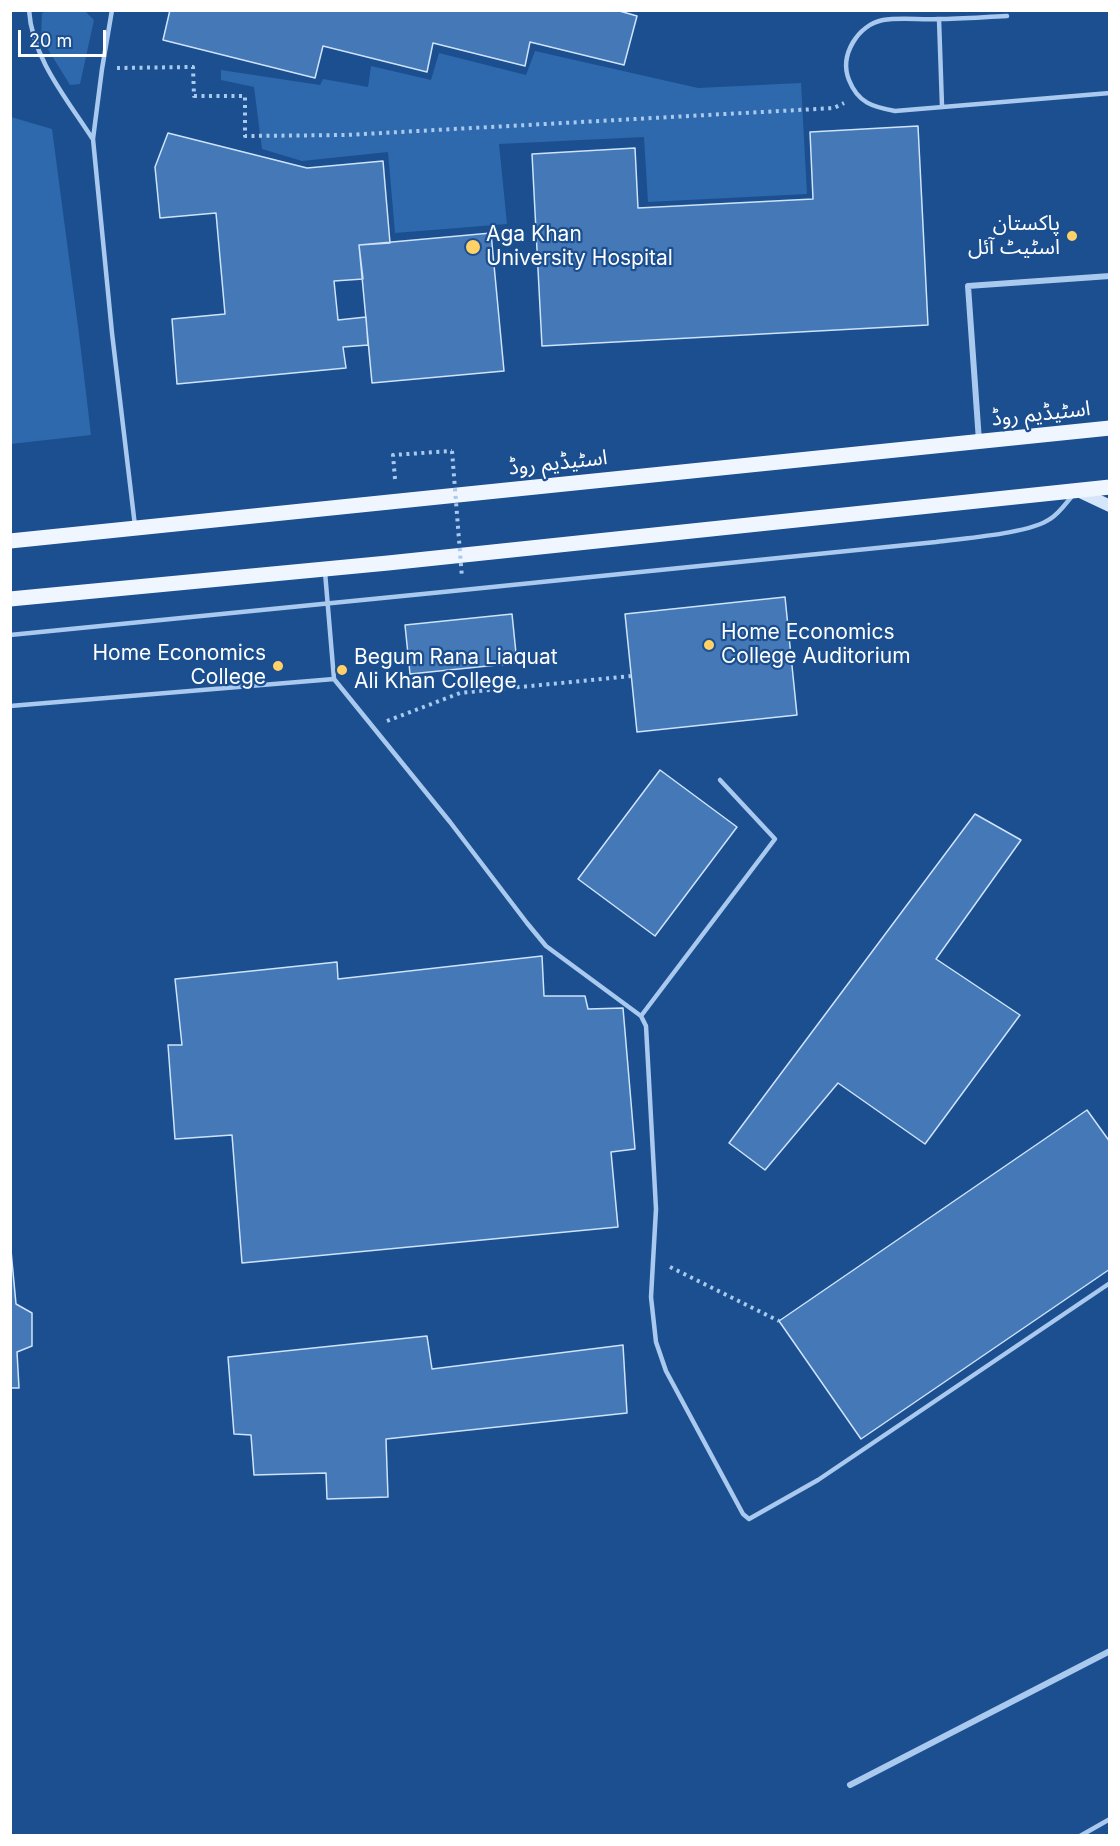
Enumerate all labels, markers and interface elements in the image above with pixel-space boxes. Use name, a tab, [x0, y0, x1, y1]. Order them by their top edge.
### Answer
scale bar	[21, 18, 110, 56]
text: 20 m	[29, 30, 72, 51]
place label: پاکستان اسٹیٹ آئل	[968, 211, 1060, 261]
place label: Aga Khan University Hospital	[486, 222, 673, 272]
marker: پاکستان اسٹیٹ آئل	[1065, 229, 1079, 243]
marker: Aga Khan University Hospital	[464, 238, 482, 256]
street label: اسٹیڈیم روڈ	[990, 396, 1092, 432]
street label: اسٹیڈیم روڈ	[507, 445, 609, 481]
place label: Home Economics College Auditorium	[721, 620, 911, 670]
marker: Home Economics College Auditorium	[702, 638, 716, 652]
place label: Home Economics College	[92, 641, 266, 691]
place label: Begum Rana Liaquat Ali Khan College	[354, 645, 558, 695]
marker: Home Economics College	[271, 659, 285, 673]
marker: Begum Rana Liaquat Ali Khan College	[335, 663, 349, 677]

